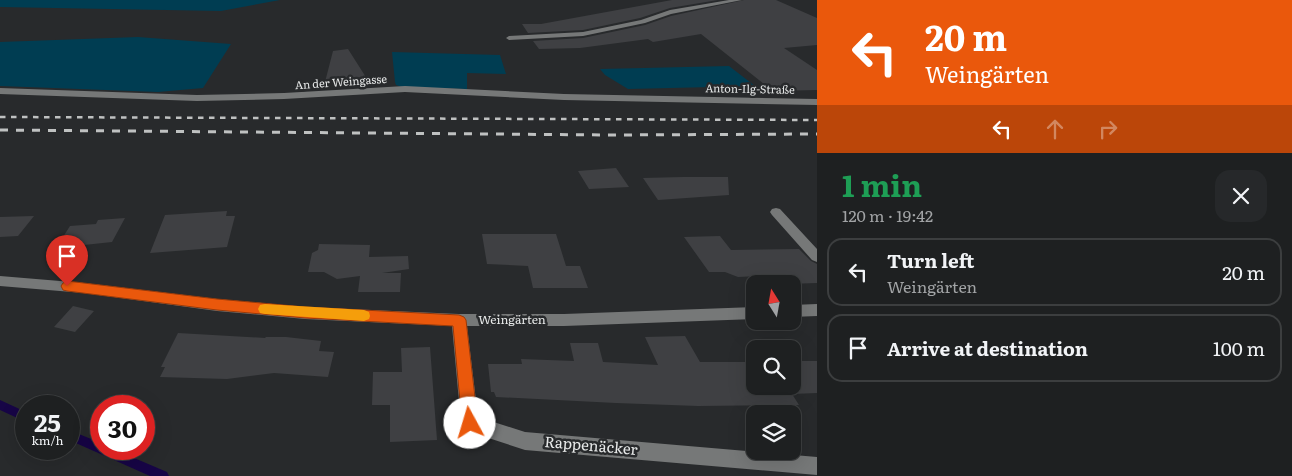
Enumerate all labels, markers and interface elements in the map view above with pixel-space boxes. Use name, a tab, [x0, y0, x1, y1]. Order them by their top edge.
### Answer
text: 20 m	[925, 10, 1007, 62]
icon: left	[842, 20, 907, 85]
text: Weingärten	[925, 57, 1049, 90]
street label: An der Weingasse	[294, 70, 388, 92]
street label: Anton-Ilg-Straße	[705, 79, 795, 97]
icon: left	[988, 115, 1016, 143]
icon: ahead	[1041, 115, 1069, 143]
icon: right	[1094, 115, 1122, 143]
text: 1 min	[842, 162, 922, 206]
button: close	[1215, 170, 1267, 222]
text: 120 m · 19:42	[842, 203, 933, 227]
pin	[46, 235, 88, 286]
icon: arrive	[53, 242, 81, 270]
text: Turn left	[887, 246, 974, 274]
icon: left	[844, 258, 872, 286]
text: 20 m	[1222, 258, 1265, 286]
text: Weingärten	[887, 274, 977, 298]
north arrow	[746, 275, 801, 330]
map controls	[746, 275, 801, 460]
street label: Weingärten	[478, 310, 546, 328]
icon: arrive	[844, 334, 872, 362]
text: Arrive at destination	[887, 334, 1088, 362]
text: 100 m	[1213, 334, 1265, 362]
button: search	[746, 340, 801, 395]
speed limit sign: 30	[90, 395, 155, 460]
position arrow	[443, 396, 495, 448]
text: 25	[34, 403, 61, 440]
button: layers	[746, 405, 801, 460]
street label: Rappenäcker	[544, 429, 639, 460]
text: km/h	[32, 431, 63, 449]

